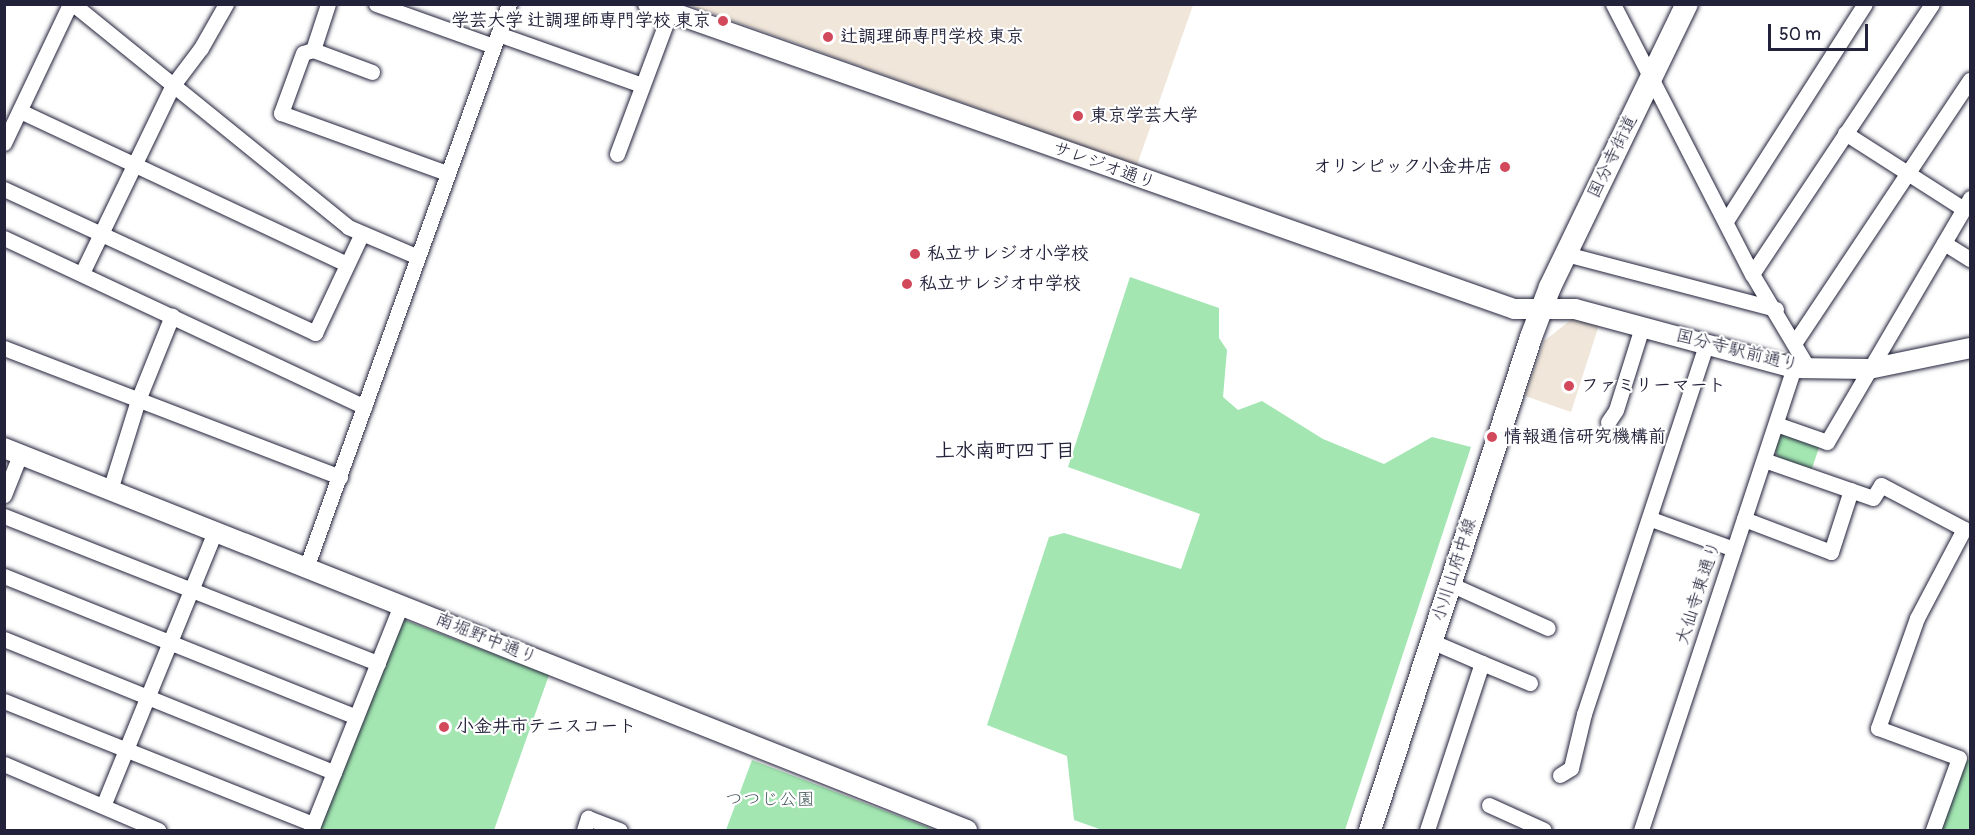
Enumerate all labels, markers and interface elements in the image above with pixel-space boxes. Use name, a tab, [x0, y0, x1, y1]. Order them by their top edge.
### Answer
place label: 学芸大学 辻調理師専門学校 東京	[451, 10, 711, 32]
scale bar	[1771, 12, 1872, 50]
marker: 学芸大学 辻調理師専門学校 東京	[716, 14, 730, 28]
text: 50 m	[1779, 23, 1821, 46]
place label: 辻調理師専門学校 東京	[840, 26, 1024, 48]
marker: 辻調理師専門学校 東京	[821, 30, 835, 44]
place label: 東京学芸大学	[1090, 105, 1198, 127]
marker: 東京学芸大学	[1071, 109, 1085, 123]
street label: 国分寺街道	[1584, 112, 1642, 202]
street label: サレジオ通り	[1050, 137, 1158, 195]
place label: オリンピック小金井店	[1313, 156, 1493, 178]
marker: オリンピック小金井店	[1498, 160, 1512, 174]
place label: 私立サレジオ小学校	[927, 243, 1089, 265]
marker: 私立サレジオ小学校	[908, 247, 922, 261]
place label: 私立サレジオ中学校	[919, 273, 1081, 295]
marker: 私立サレジオ中学校	[900, 277, 914, 291]
street label: 国分寺駅前通り	[1673, 325, 1801, 377]
place label: ファミリーマート	[1581, 375, 1725, 397]
marker: ファミリーマート	[1562, 379, 1576, 393]
place label: 情報通信研究機構前	[1504, 426, 1666, 448]
marker: 情報通信研究機構前	[1485, 430, 1499, 444]
district label: 上水南町四丁目	[935, 438, 1075, 462]
street label: 小川山府中線	[1428, 515, 1482, 625]
street label: 大仙寺東通り	[1672, 538, 1726, 648]
street label: 南堀野中通り	[432, 609, 540, 669]
place label: 小金井市テニスコート	[456, 716, 636, 738]
marker: 小金井市テニスコート	[437, 720, 451, 734]
park label: つつじ公園	[725, 789, 815, 811]

